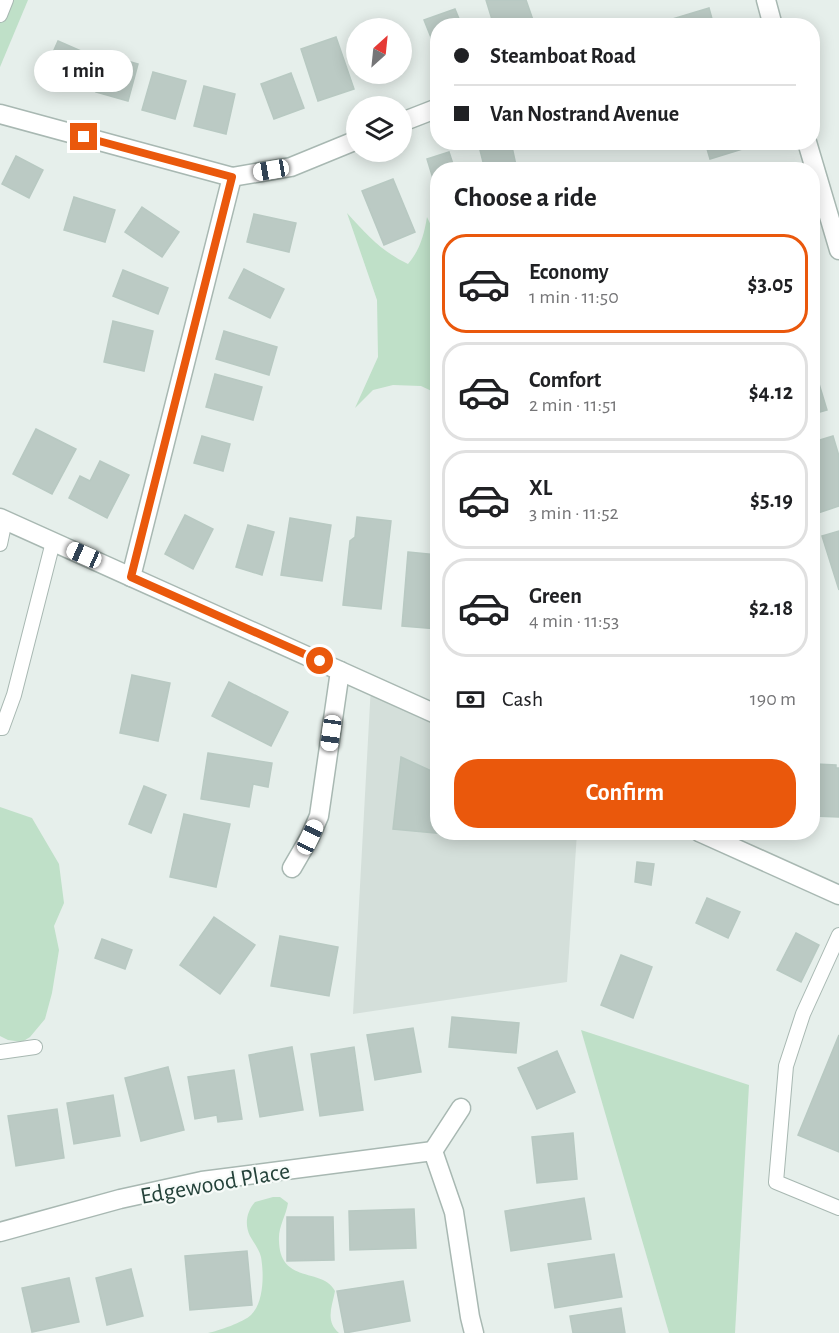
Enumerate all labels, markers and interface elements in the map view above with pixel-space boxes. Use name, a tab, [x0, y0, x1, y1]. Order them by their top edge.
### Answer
north arrow	[346, 18, 412, 84]
map controls	[346, 18, 412, 162]
text: Steamboat Road	[490, 45, 636, 67]
callout: 1 min	[34, 50, 134, 92]
text: 1 min	[62, 61, 105, 81]
button: layers	[346, 96, 412, 162]
text: Van Nostrand Avenue	[490, 103, 679, 125]
route end	[70, 123, 97, 150]
car	[252, 158, 290, 182]
text: Choose a ride	[454, 184, 597, 211]
icon: car	[457, 257, 511, 311]
text: Economy	[529, 261, 609, 283]
text: $3.05	[748, 273, 793, 295]
text: 1 min · 11:50	[529, 287, 619, 307]
icon: car	[457, 365, 511, 419]
text: Comfort	[529, 369, 601, 391]
text: $4.12	[749, 381, 793, 403]
text: 2 min · 11:51	[529, 395, 617, 415]
icon: car	[457, 473, 511, 527]
text: XL	[529, 477, 552, 499]
text: $5.19	[750, 489, 793, 511]
text: 3 min · 11:52	[529, 503, 619, 523]
car	[64, 539, 104, 571]
icon: car	[457, 581, 511, 635]
text: Green	[529, 585, 582, 607]
text: $2.18	[749, 597, 793, 619]
text: 4 min · 11:53	[529, 611, 619, 631]
route start	[306, 647, 333, 674]
icon: cash	[454, 683, 487, 716]
text: Cash	[502, 688, 543, 710]
text: 190 m	[750, 689, 796, 709]
car	[320, 714, 342, 752]
button: Confirm	[454, 759, 796, 828]
car	[294, 817, 326, 857]
street label: Edgewood Place	[138, 1159, 292, 1209]

